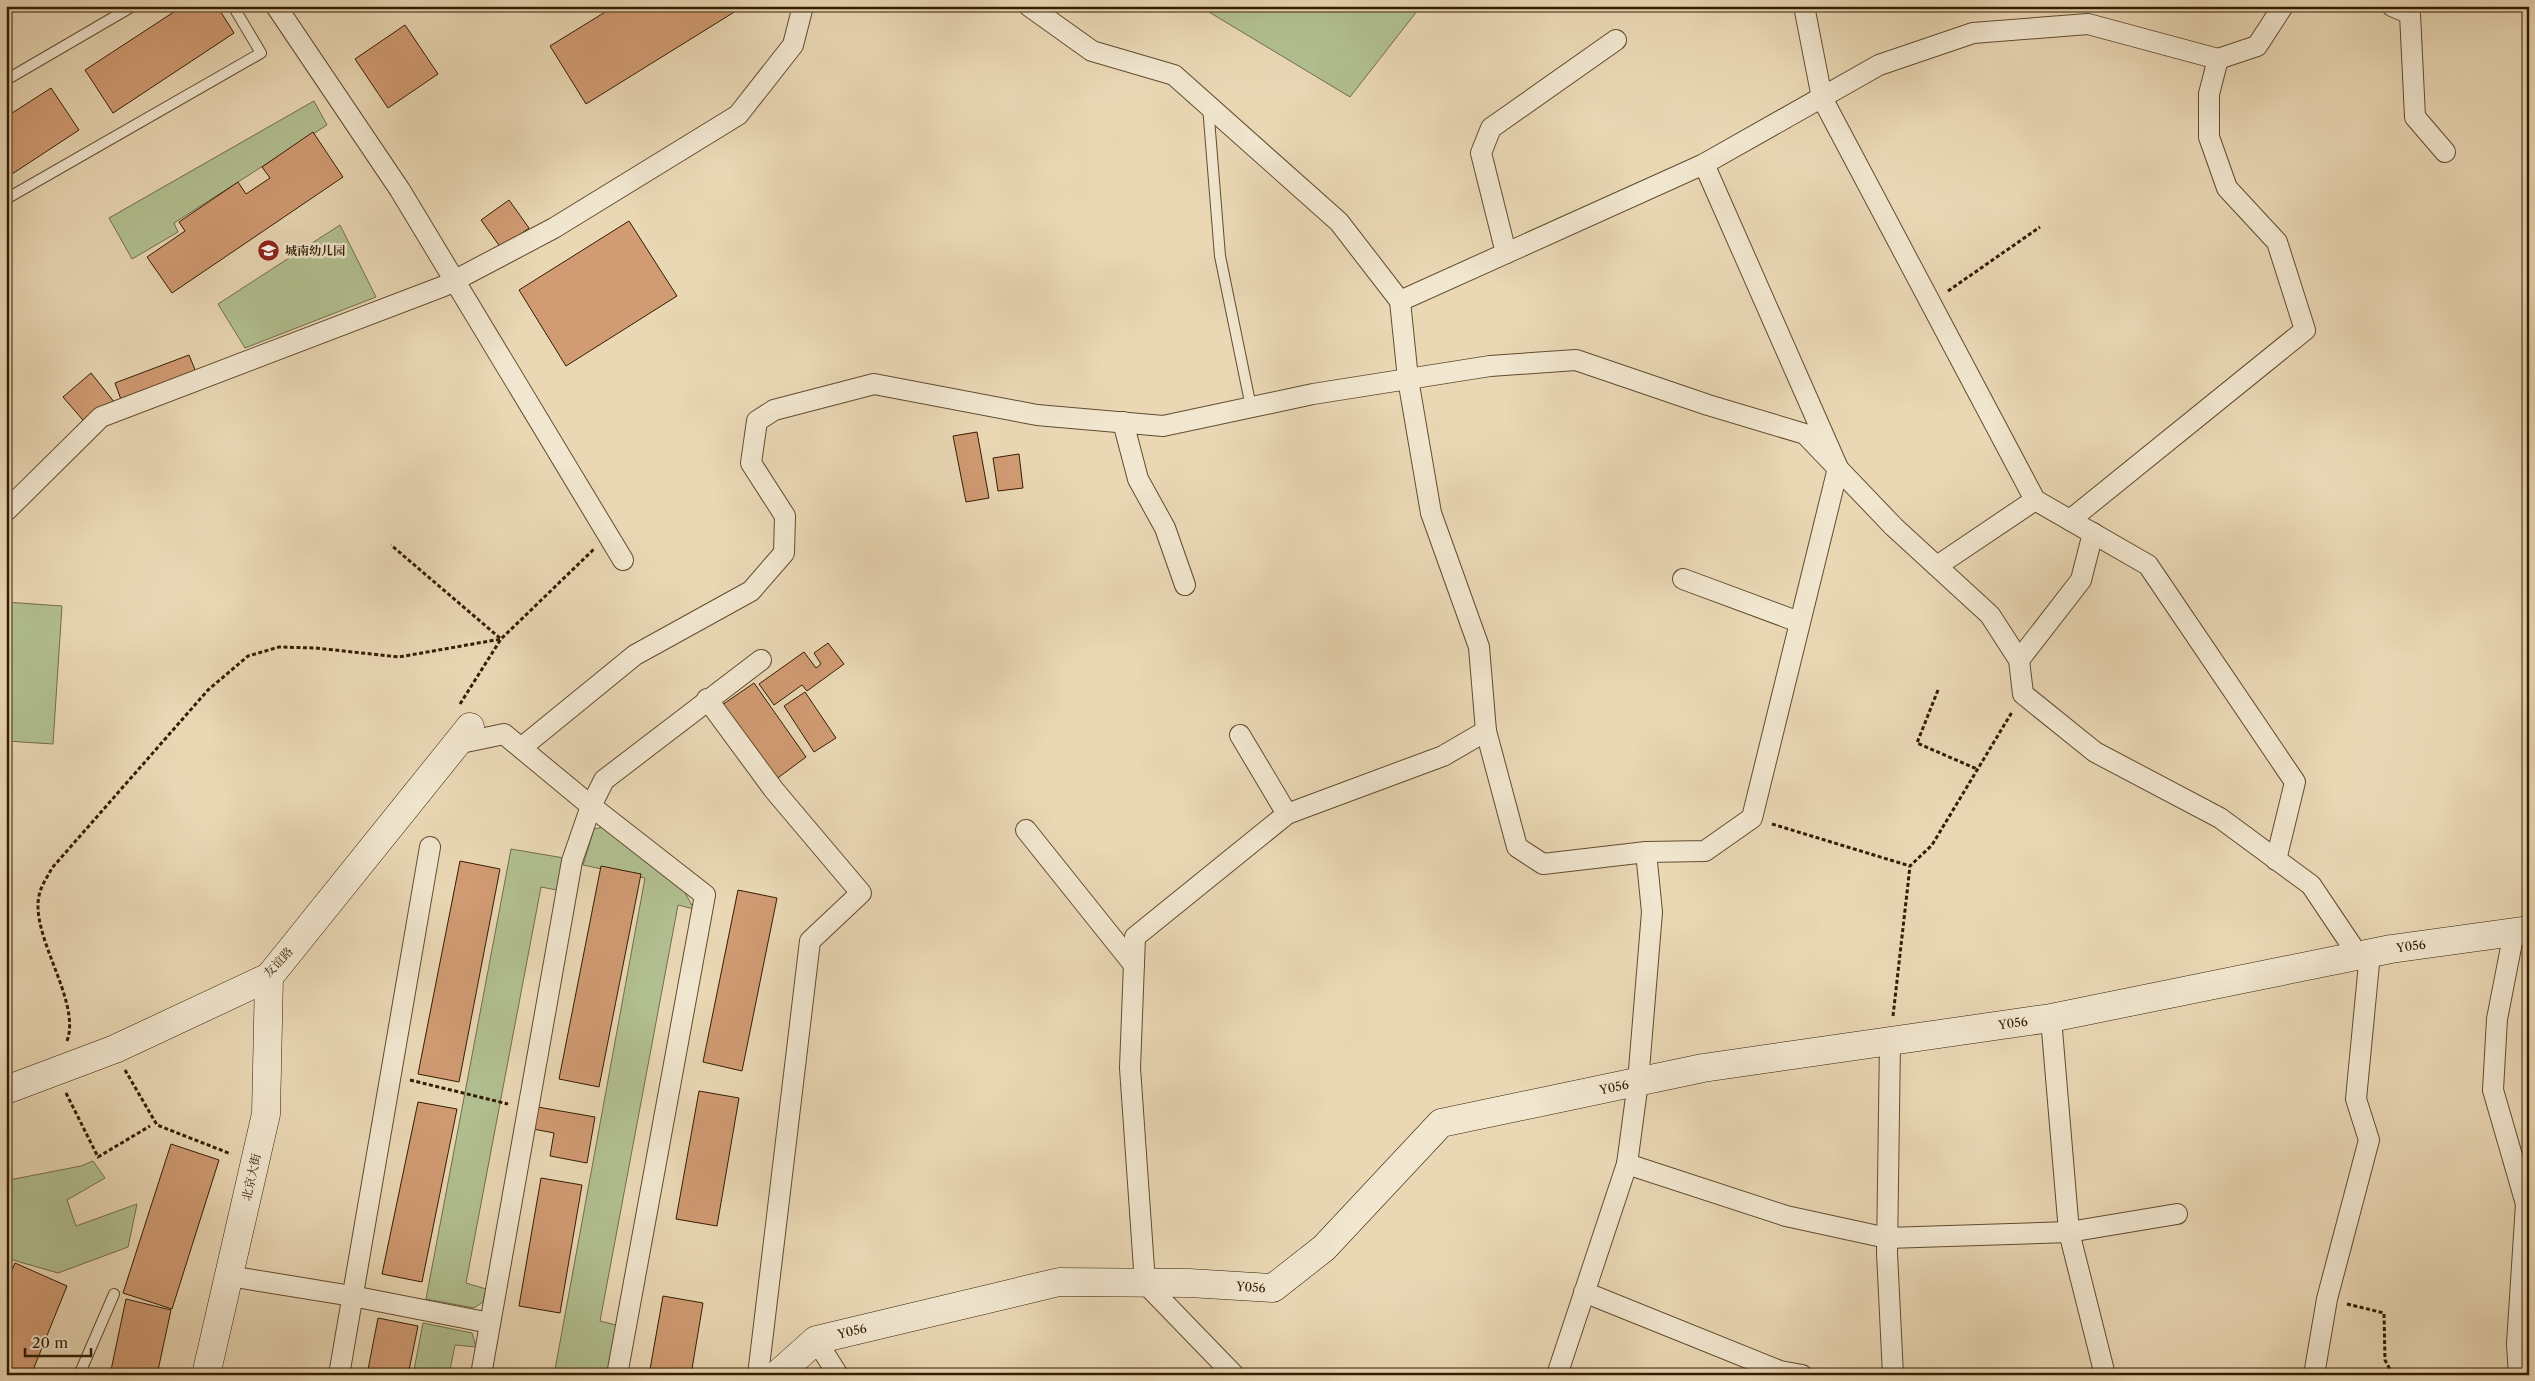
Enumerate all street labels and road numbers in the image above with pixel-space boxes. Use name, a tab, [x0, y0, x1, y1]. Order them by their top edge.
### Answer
street label: Y056	[2394, 937, 2427, 956]
street label: 友谊路	[260, 944, 296, 980]
street label: Y056	[1996, 1014, 2029, 1033]
street label: Y056	[1597, 1077, 1630, 1098]
street label: 北京大街	[238, 1151, 264, 1202]
street label: Y056	[1235, 1278, 1266, 1296]
street label: Y056	[835, 1320, 868, 1342]

